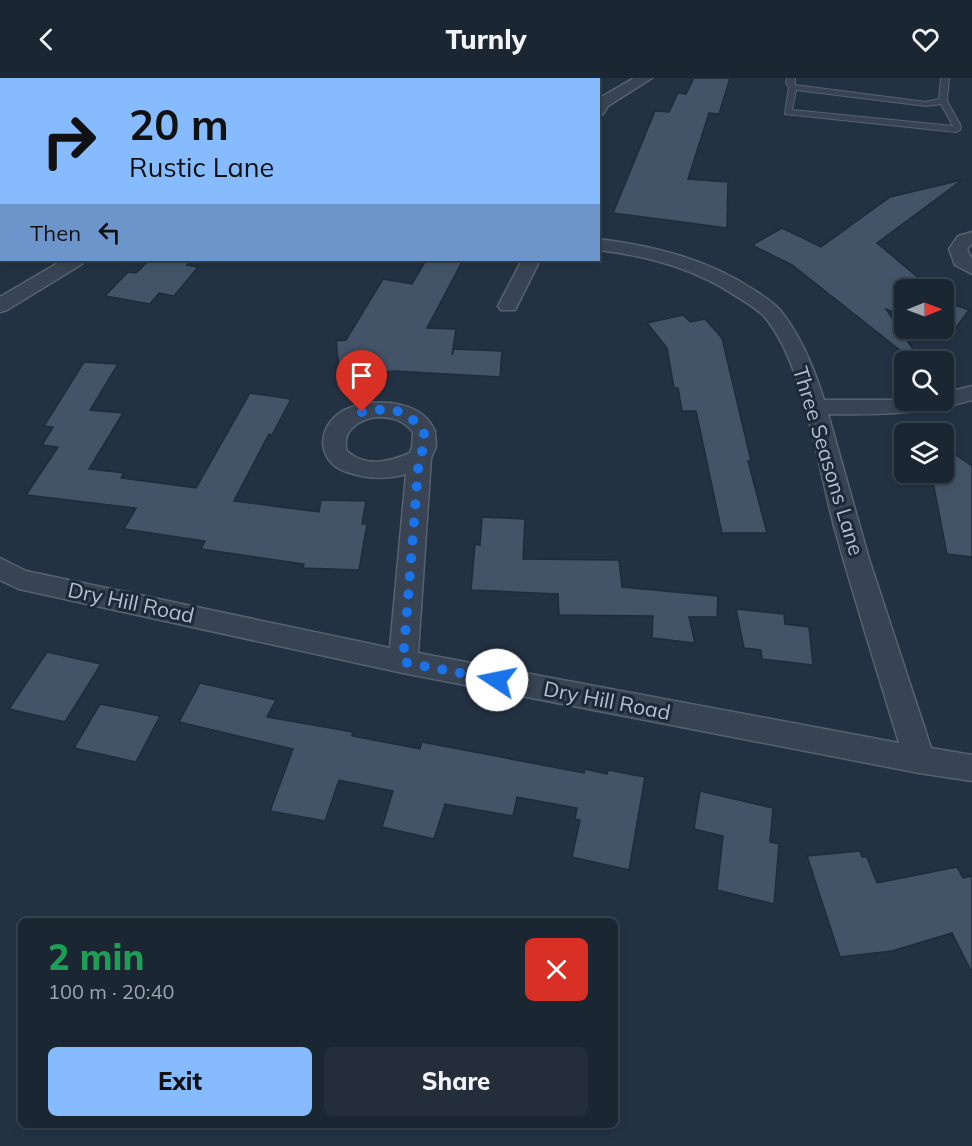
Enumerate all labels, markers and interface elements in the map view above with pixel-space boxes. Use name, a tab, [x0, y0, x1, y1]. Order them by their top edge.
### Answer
text: Turnly	[445, 22, 527, 56]
icon: back	[30, 23, 63, 56]
icon: heart	[909, 23, 942, 56]
text: 20 m	[129, 98, 229, 151]
icon: right	[30, 102, 108, 180]
text: Rustic Lane	[129, 150, 274, 184]
icon: left	[93, 216, 126, 249]
text: Then	[30, 219, 81, 247]
north arrow	[894, 279, 954, 339]
map controls	[894, 279, 954, 483]
pin	[336, 350, 387, 412]
button: search	[894, 351, 954, 411]
icon: arrive	[345, 359, 378, 392]
street label: Three Seasons Lane	[788, 363, 870, 558]
button: layers	[894, 423, 954, 483]
street label: Dry Hill Road	[66, 576, 197, 628]
position arrow	[465, 648, 529, 712]
street label: Dry Hill Road	[542, 675, 673, 725]
text: 2 min	[48, 934, 144, 979]
button: close	[525, 938, 588, 1001]
text: 100 m · 20:40	[48, 979, 174, 1004]
button: Exit	[48, 1047, 312, 1116]
button: Share	[324, 1047, 588, 1116]

